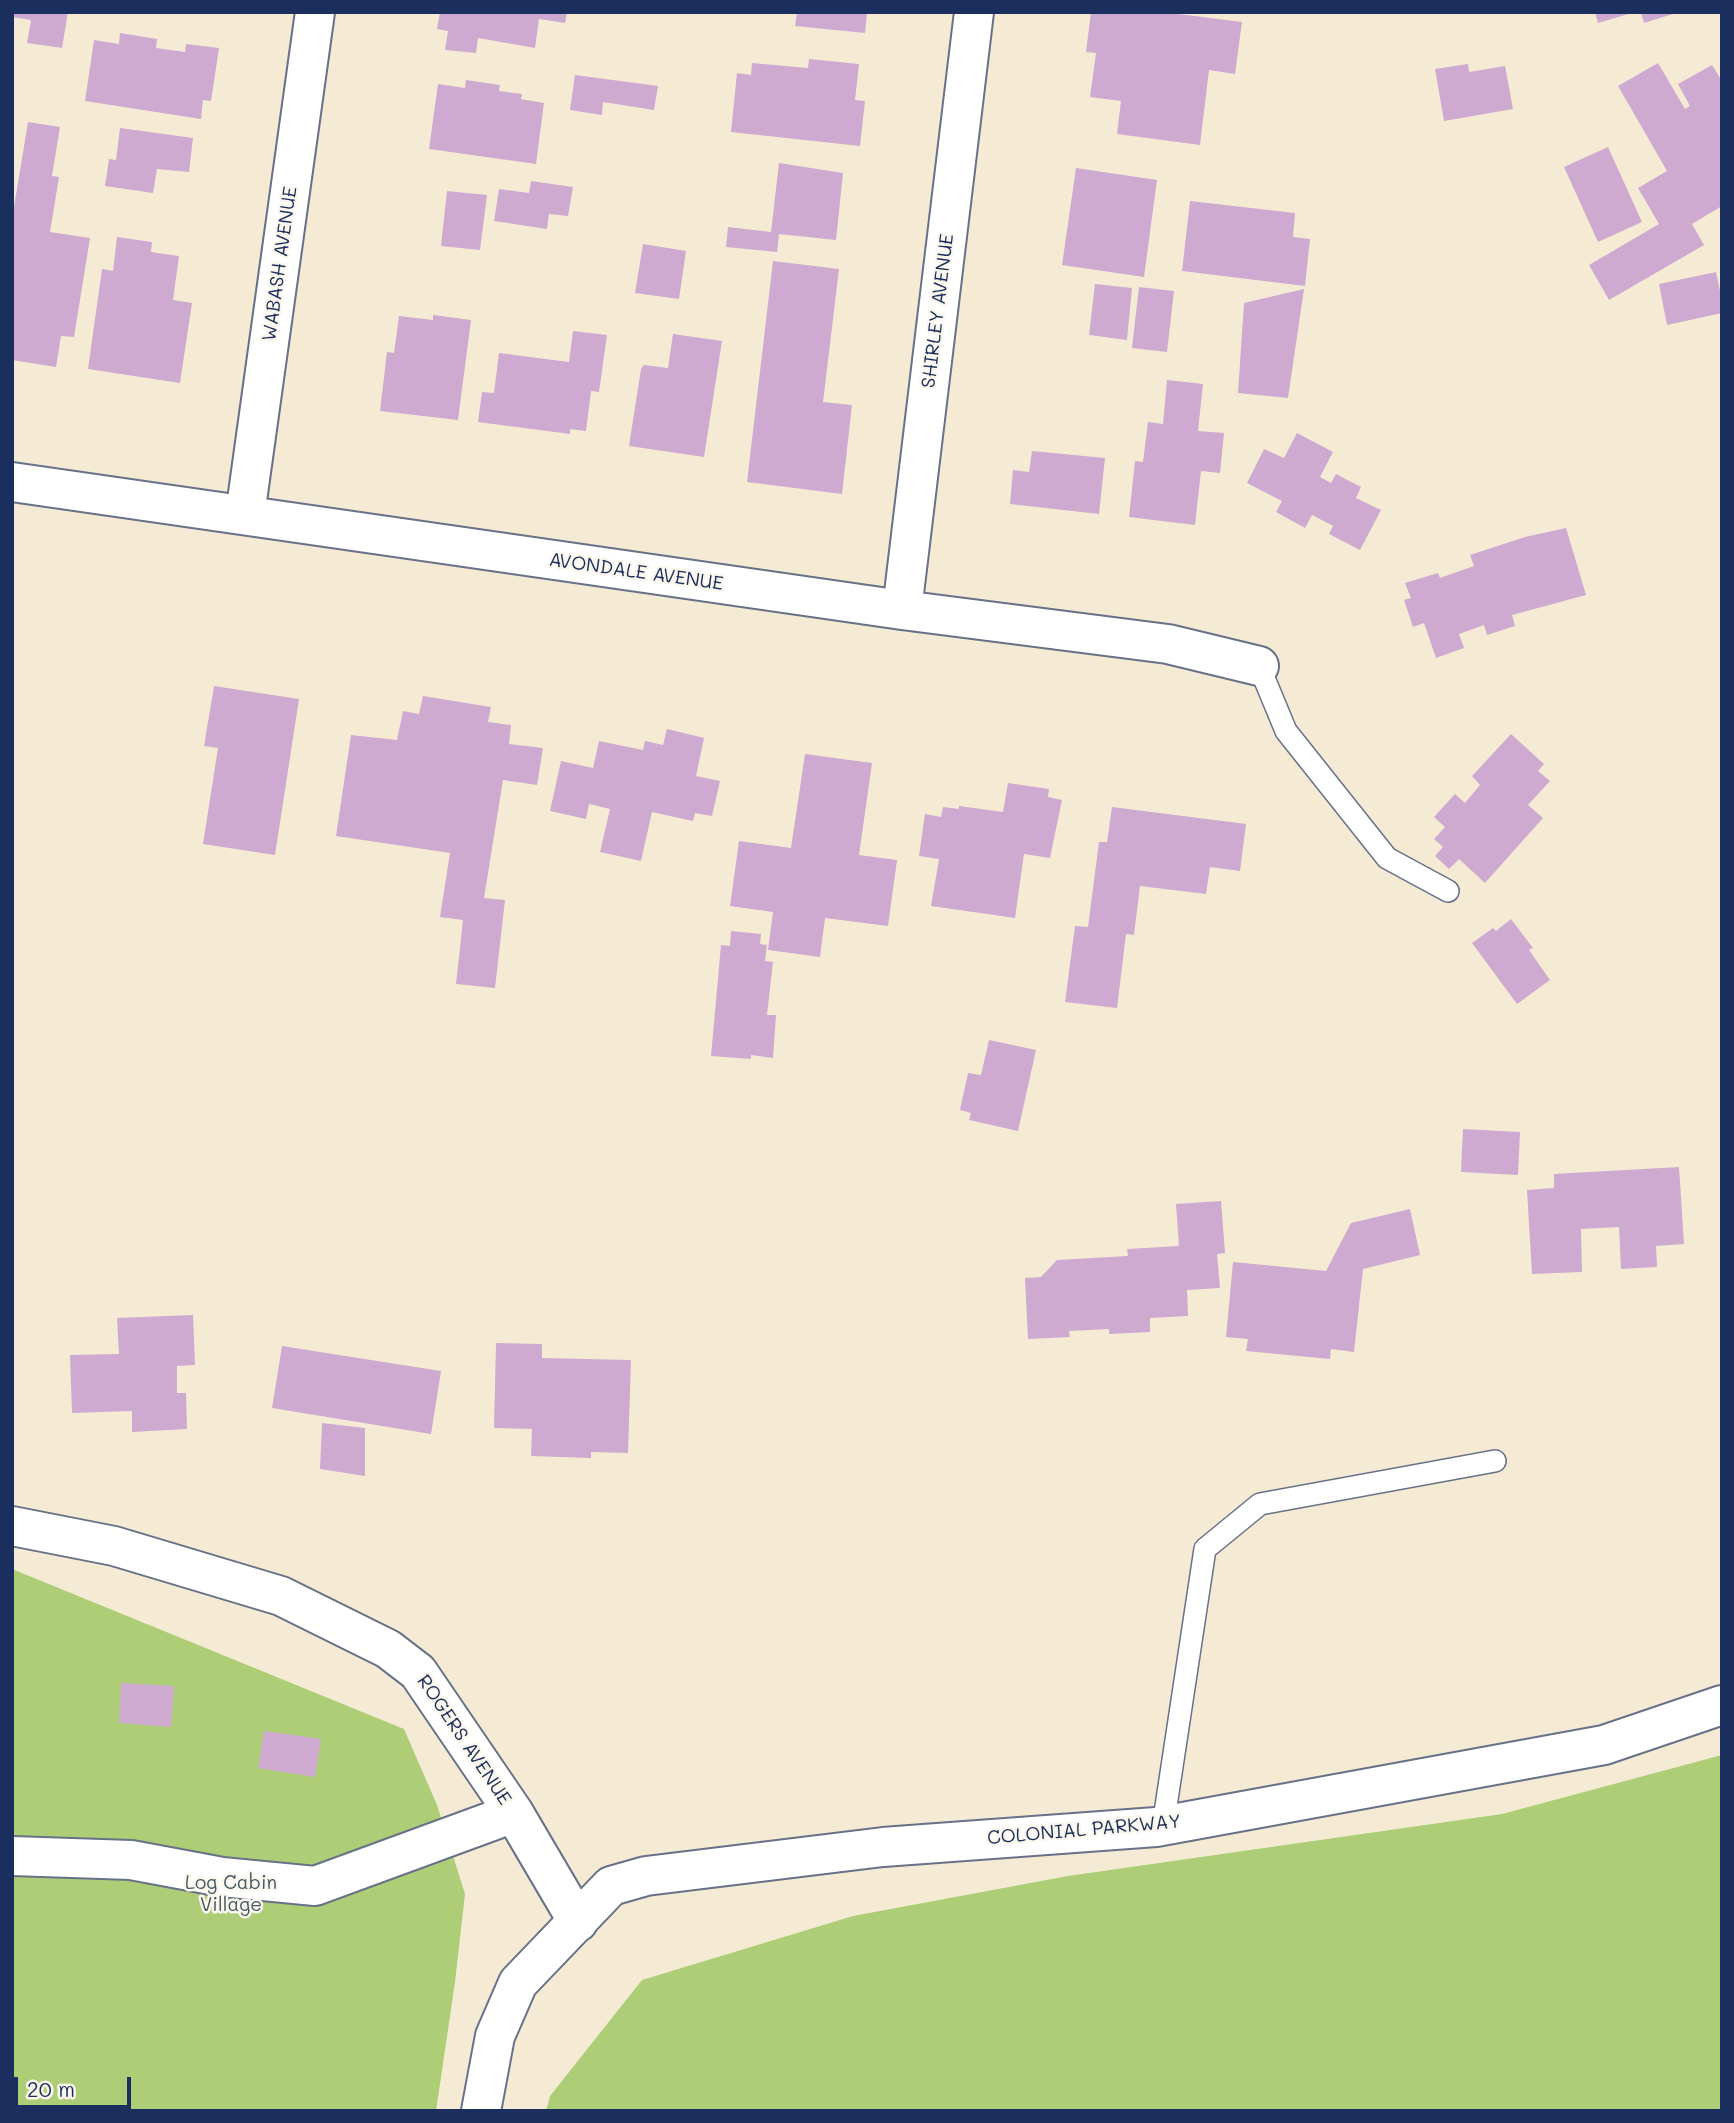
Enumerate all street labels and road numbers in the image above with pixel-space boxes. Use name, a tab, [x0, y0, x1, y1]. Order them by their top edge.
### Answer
street label: WABASH AVENUE	[258, 185, 302, 343]
street label: SHIRLEY AVENUE	[917, 233, 959, 389]
street label: AVONDALE AVENUE	[547, 548, 725, 596]
street label: ROGERS AVENUE	[412, 1671, 516, 1809]
street label: COLONIAL PARKWAY	[986, 1810, 1182, 1850]

